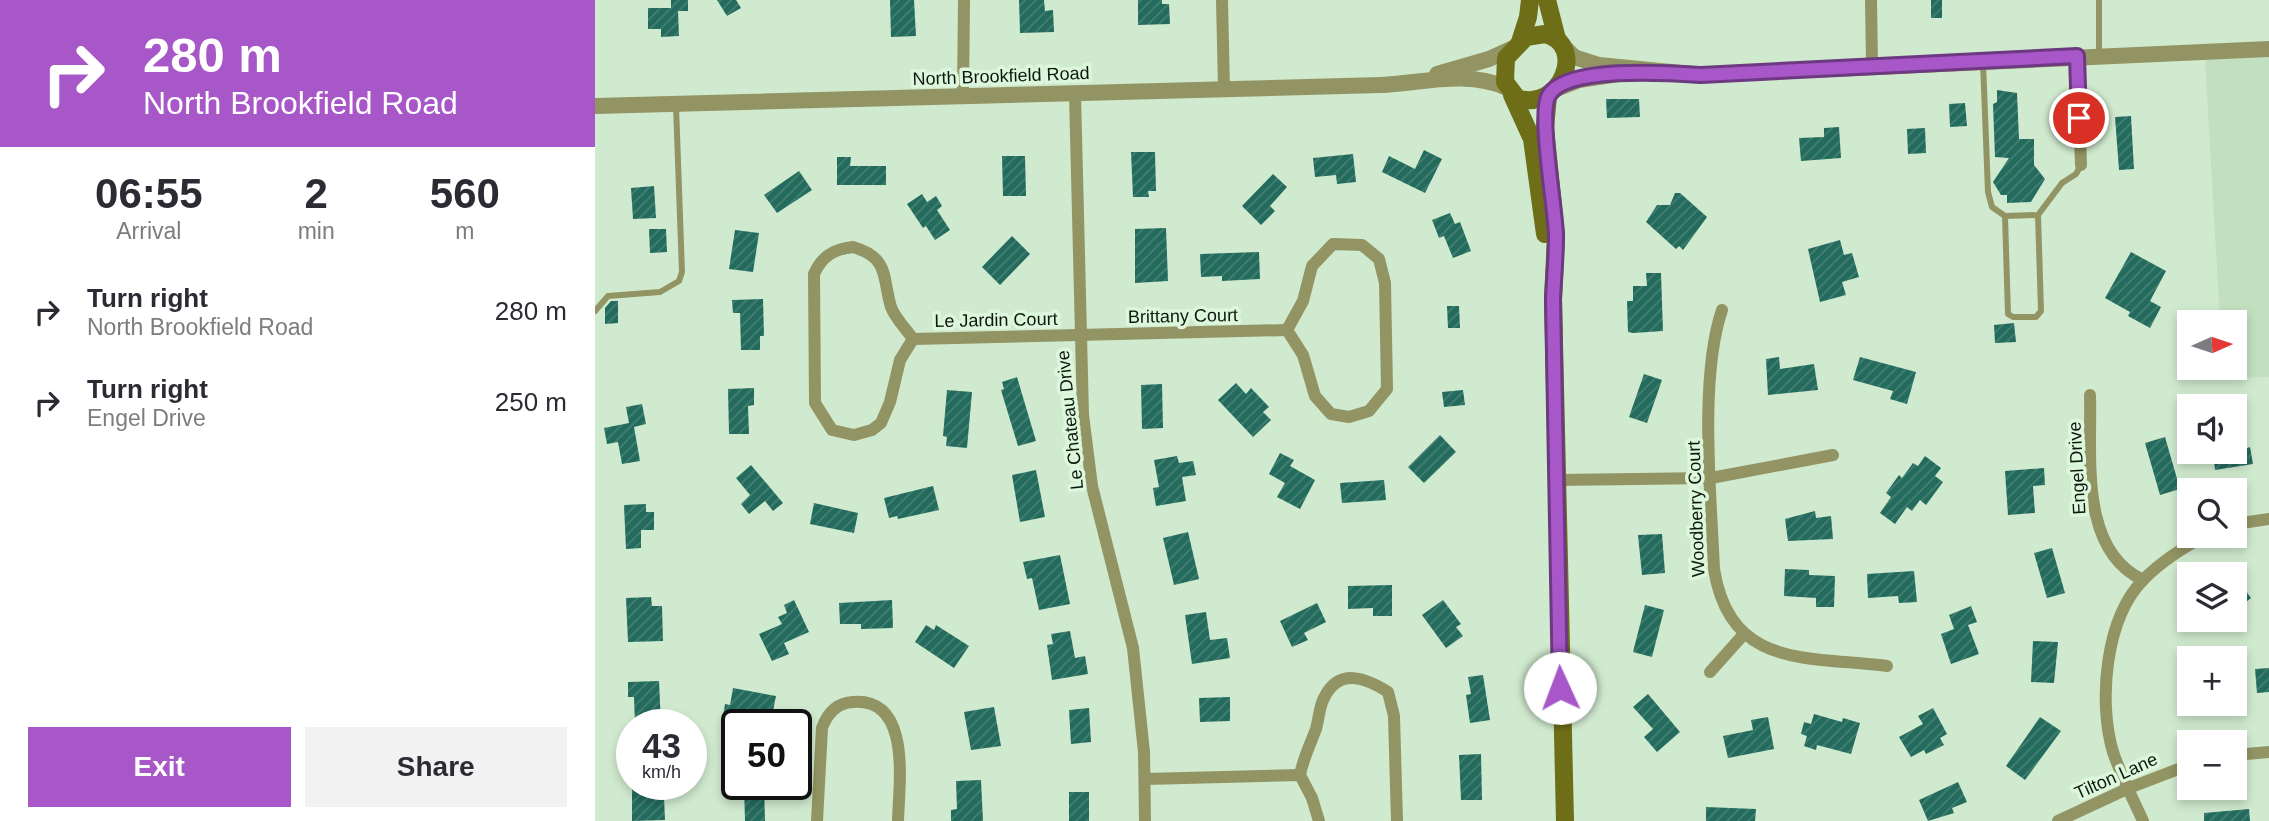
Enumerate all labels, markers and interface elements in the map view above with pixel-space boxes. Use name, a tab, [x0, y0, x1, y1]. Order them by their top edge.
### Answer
icon: right	[28, 28, 119, 119]
text: 280 m	[143, 28, 282, 82]
street label: North Brookfield Road	[912, 63, 1090, 89]
text: North Brookfield Road	[143, 85, 458, 121]
pin	[2049, 88, 2109, 148]
icon: arrive	[2060, 99, 2098, 137]
text: 06:55	[95, 170, 203, 217]
text: 2	[304, 170, 328, 217]
text: 560	[430, 170, 500, 217]
text: Arrival	[116, 218, 181, 244]
text: min	[298, 218, 335, 244]
text: m	[455, 218, 474, 244]
text: Turn right	[87, 283, 208, 313]
icon: right	[28, 293, 66, 331]
text: 280 m	[495, 296, 567, 326]
street label: Brittany Court	[1128, 305, 1238, 327]
street label: Le Jardin Court	[934, 309, 1058, 331]
north arrow	[2177, 310, 2247, 380]
map controls	[2177, 310, 2247, 800]
text: North Brookfield Road	[87, 314, 313, 340]
street label: Le Chateau Drive	[1053, 349, 1087, 491]
text: Turn right	[87, 374, 208, 404]
icon: right	[28, 384, 66, 422]
text: 250 m	[495, 387, 567, 417]
button: sound	[2177, 394, 2247, 464]
text: Engel Drive	[87, 405, 206, 431]
street label: Engel Drive	[2065, 421, 2089, 515]
street label: Woodberry Court	[1684, 440, 1708, 578]
button: search	[2177, 478, 2247, 548]
button: layers	[2177, 562, 2247, 632]
button: +	[2177, 646, 2247, 716]
position arrow	[1523, 651, 1597, 725]
speed limit sign: 50	[721, 709, 812, 800]
text: 43	[642, 726, 681, 765]
button: Exit	[28, 727, 291, 807]
button: Share	[305, 727, 567, 807]
button: −	[2177, 730, 2247, 800]
street label: Tilton Lane	[2072, 749, 2160, 803]
text: km/h	[642, 762, 681, 782]

